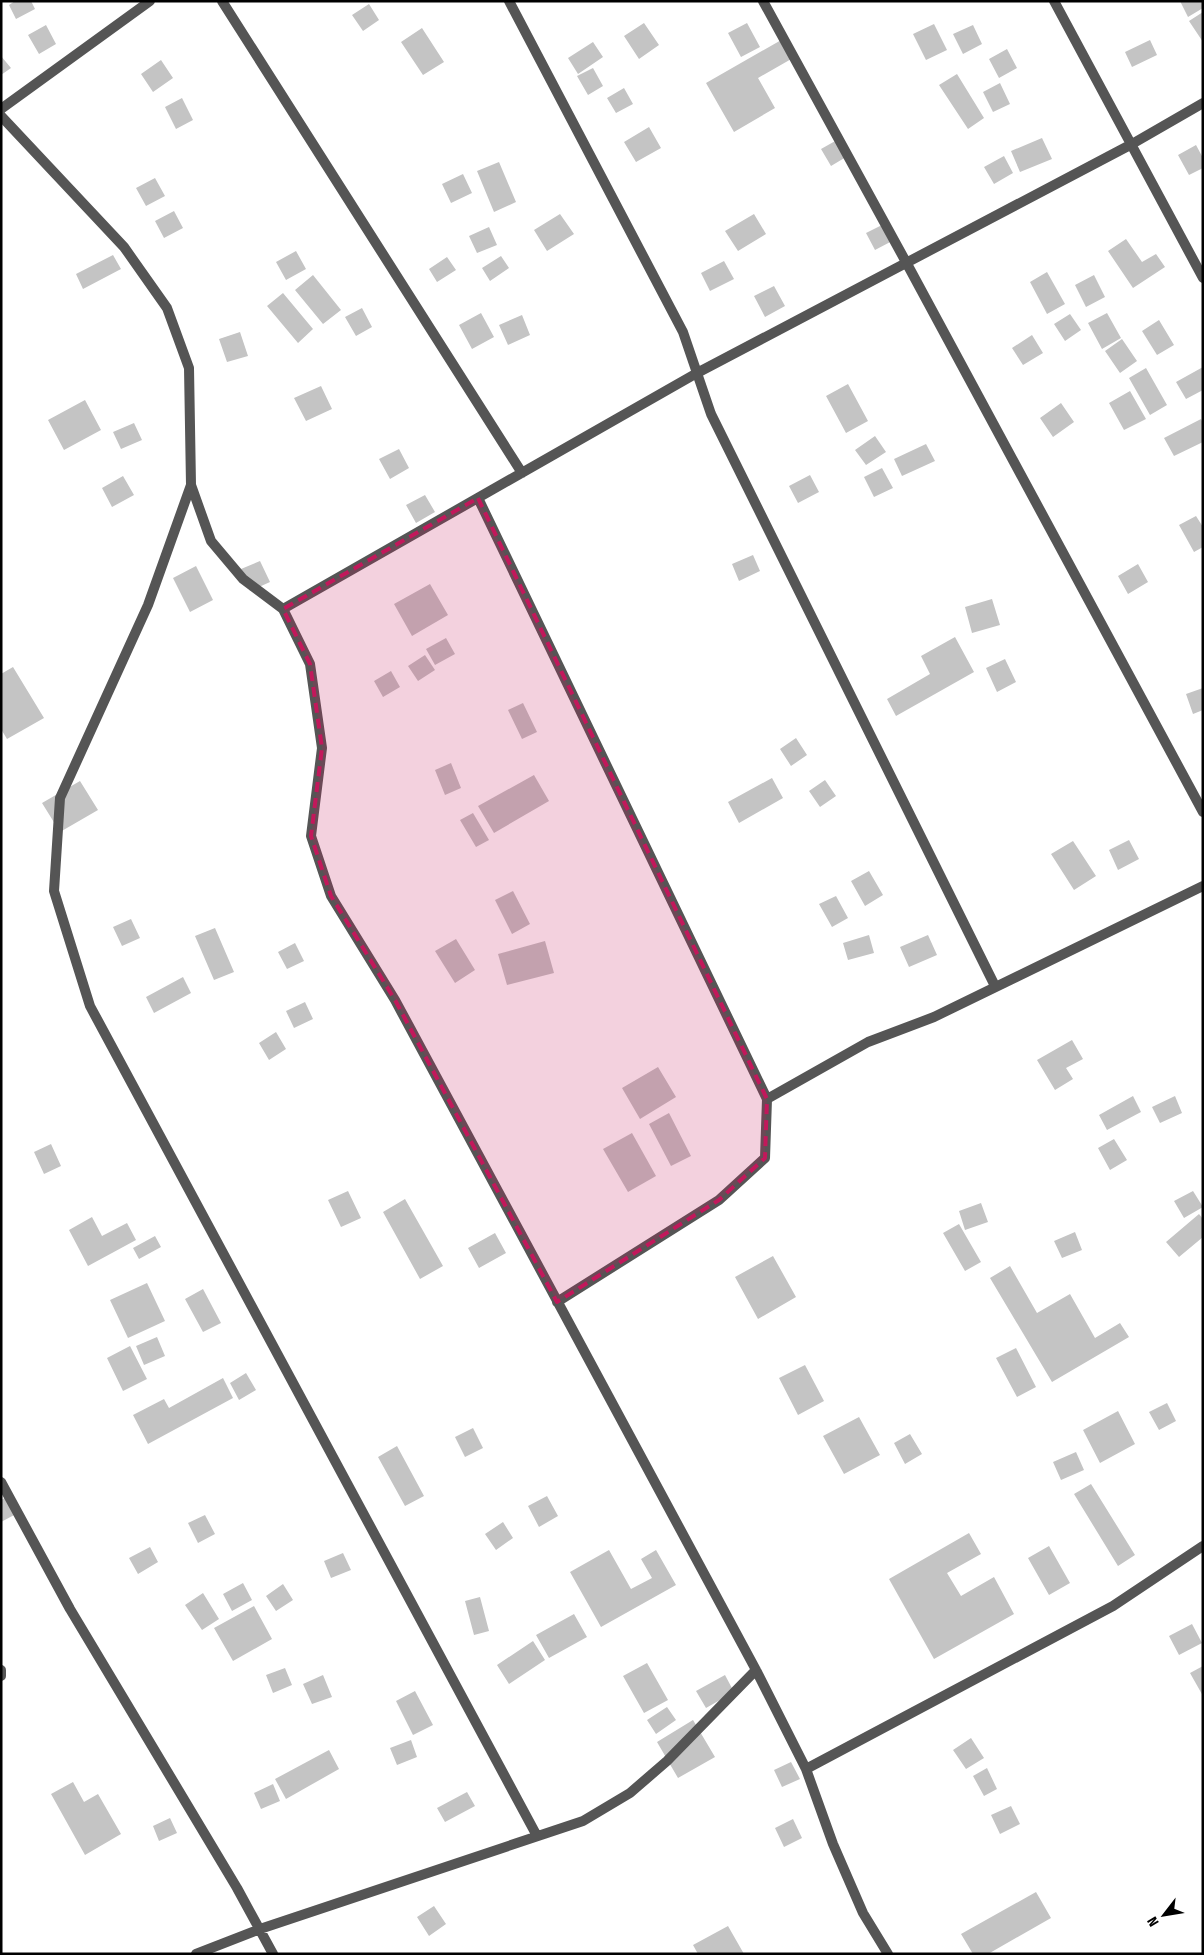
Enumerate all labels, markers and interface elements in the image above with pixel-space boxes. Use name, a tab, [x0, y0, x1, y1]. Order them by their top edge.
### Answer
north arrow	[1139, 1890, 1189, 1940]
text: N	[1144, 1913, 1163, 1929]

